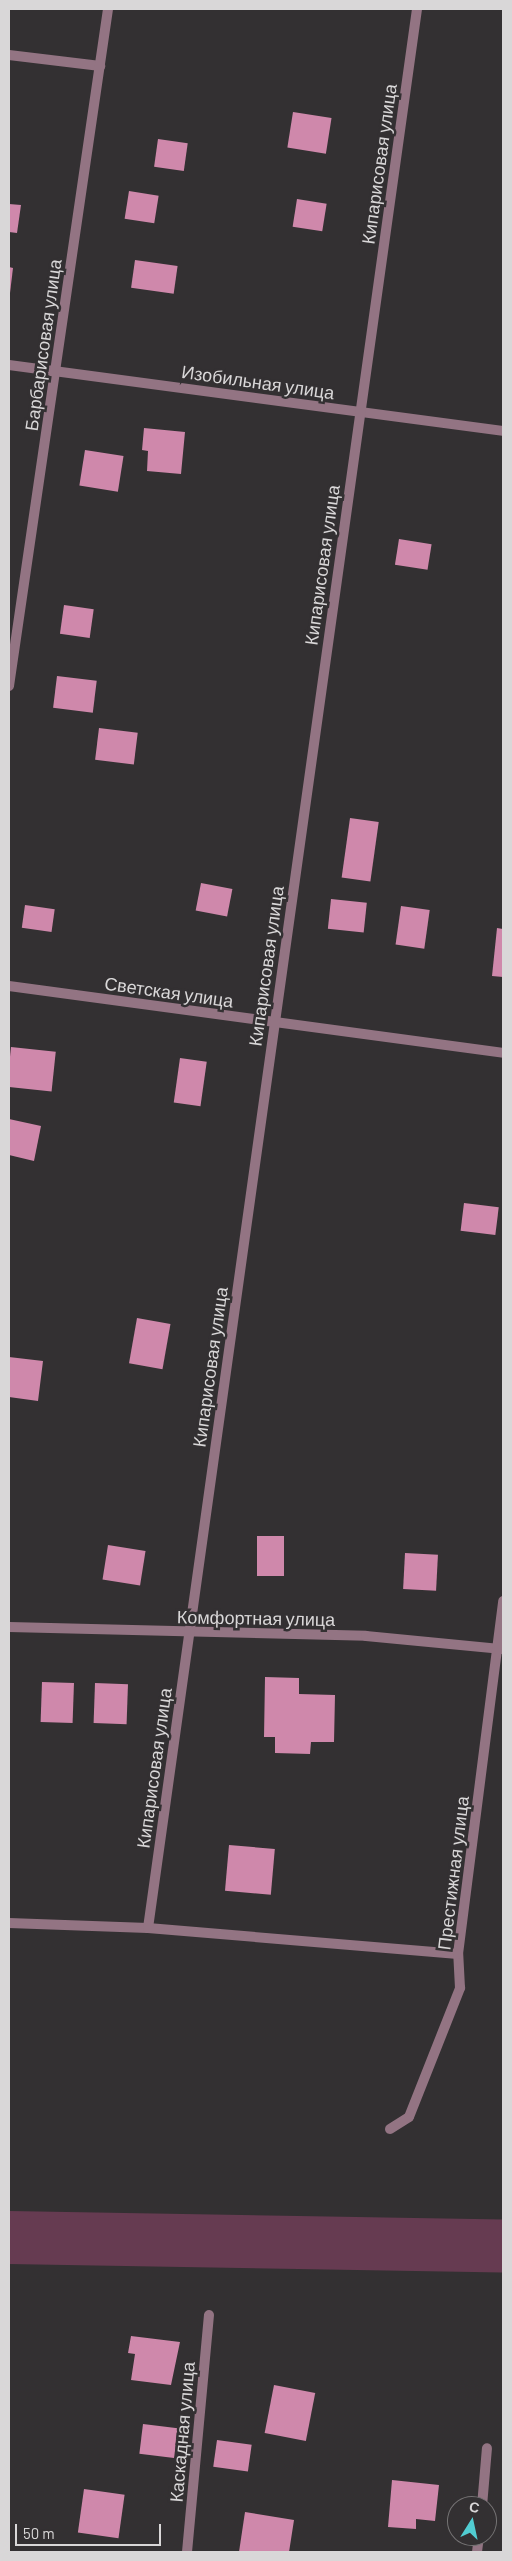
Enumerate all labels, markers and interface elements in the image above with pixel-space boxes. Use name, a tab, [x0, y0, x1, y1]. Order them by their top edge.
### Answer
street label: Кипарисовая улица	[357, 82, 401, 246]
street label: Барбарисовая улица	[20, 258, 66, 432]
street label: Изобильная улица	[180, 361, 336, 403]
street label: Кипарисовая улица	[300, 483, 344, 647]
street label: Кипарисовая улица	[244, 884, 288, 1048]
street label: Светская улица	[103, 972, 235, 1012]
street label: Кипарисовая улица	[188, 1285, 232, 1449]
street label: Комфортная улица	[177, 1606, 335, 1630]
street label: Кипарисовая улица	[132, 1686, 176, 1850]
street label: Престижная улица	[433, 1795, 473, 1951]
street label: Каскадная улица	[165, 2361, 199, 2503]
north arrow	[447, 2496, 497, 2546]
text: С	[468, 2497, 481, 2516]
scale bar	[18, 2514, 164, 2546]
text: 50 m	[23, 2524, 55, 2542]

